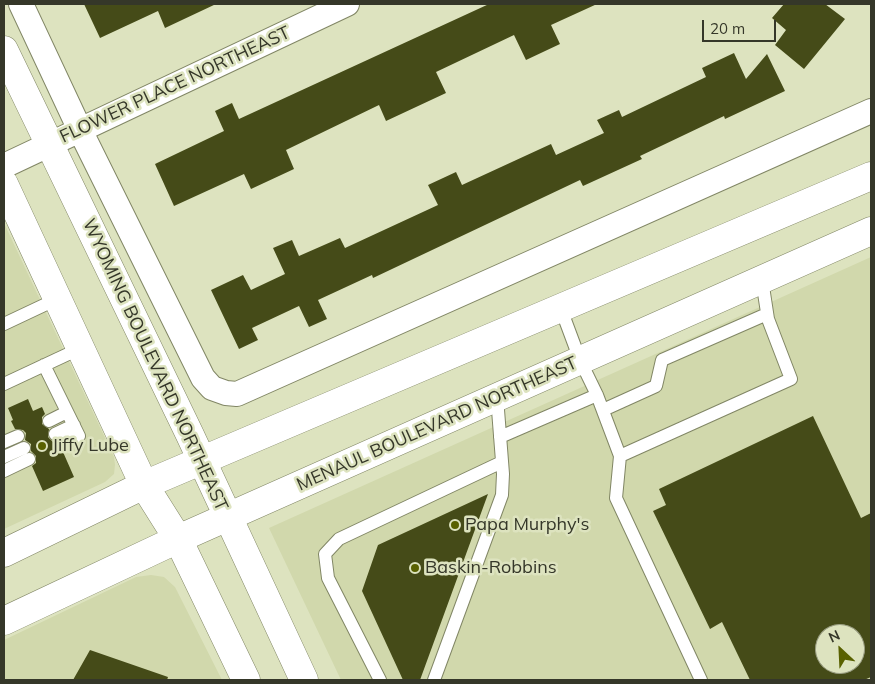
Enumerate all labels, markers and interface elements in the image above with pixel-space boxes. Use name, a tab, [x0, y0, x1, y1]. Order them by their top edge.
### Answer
scale bar	[705, 10, 779, 42]
text: 20 m	[710, 19, 745, 38]
street label: FLOWER PLACE NORTHEAST	[56, 22, 294, 148]
street label: WYOMING BOULEVARD NORTHEAST	[78, 215, 232, 515]
street label: MENAUL BOULEVARD NORTHEAST	[293, 352, 581, 496]
place label: Jiffy Lube	[52, 435, 129, 457]
marker: Jiffy Lube	[36, 440, 48, 452]
place label: Papa Murphy's	[465, 514, 589, 536]
marker: Papa Murphy's	[449, 519, 461, 531]
place label: Baskin-Robbins	[425, 557, 557, 579]
marker: Baskin-Robbins	[409, 562, 421, 574]
north arrow	[815, 624, 865, 674]
text: N	[825, 626, 843, 647]

